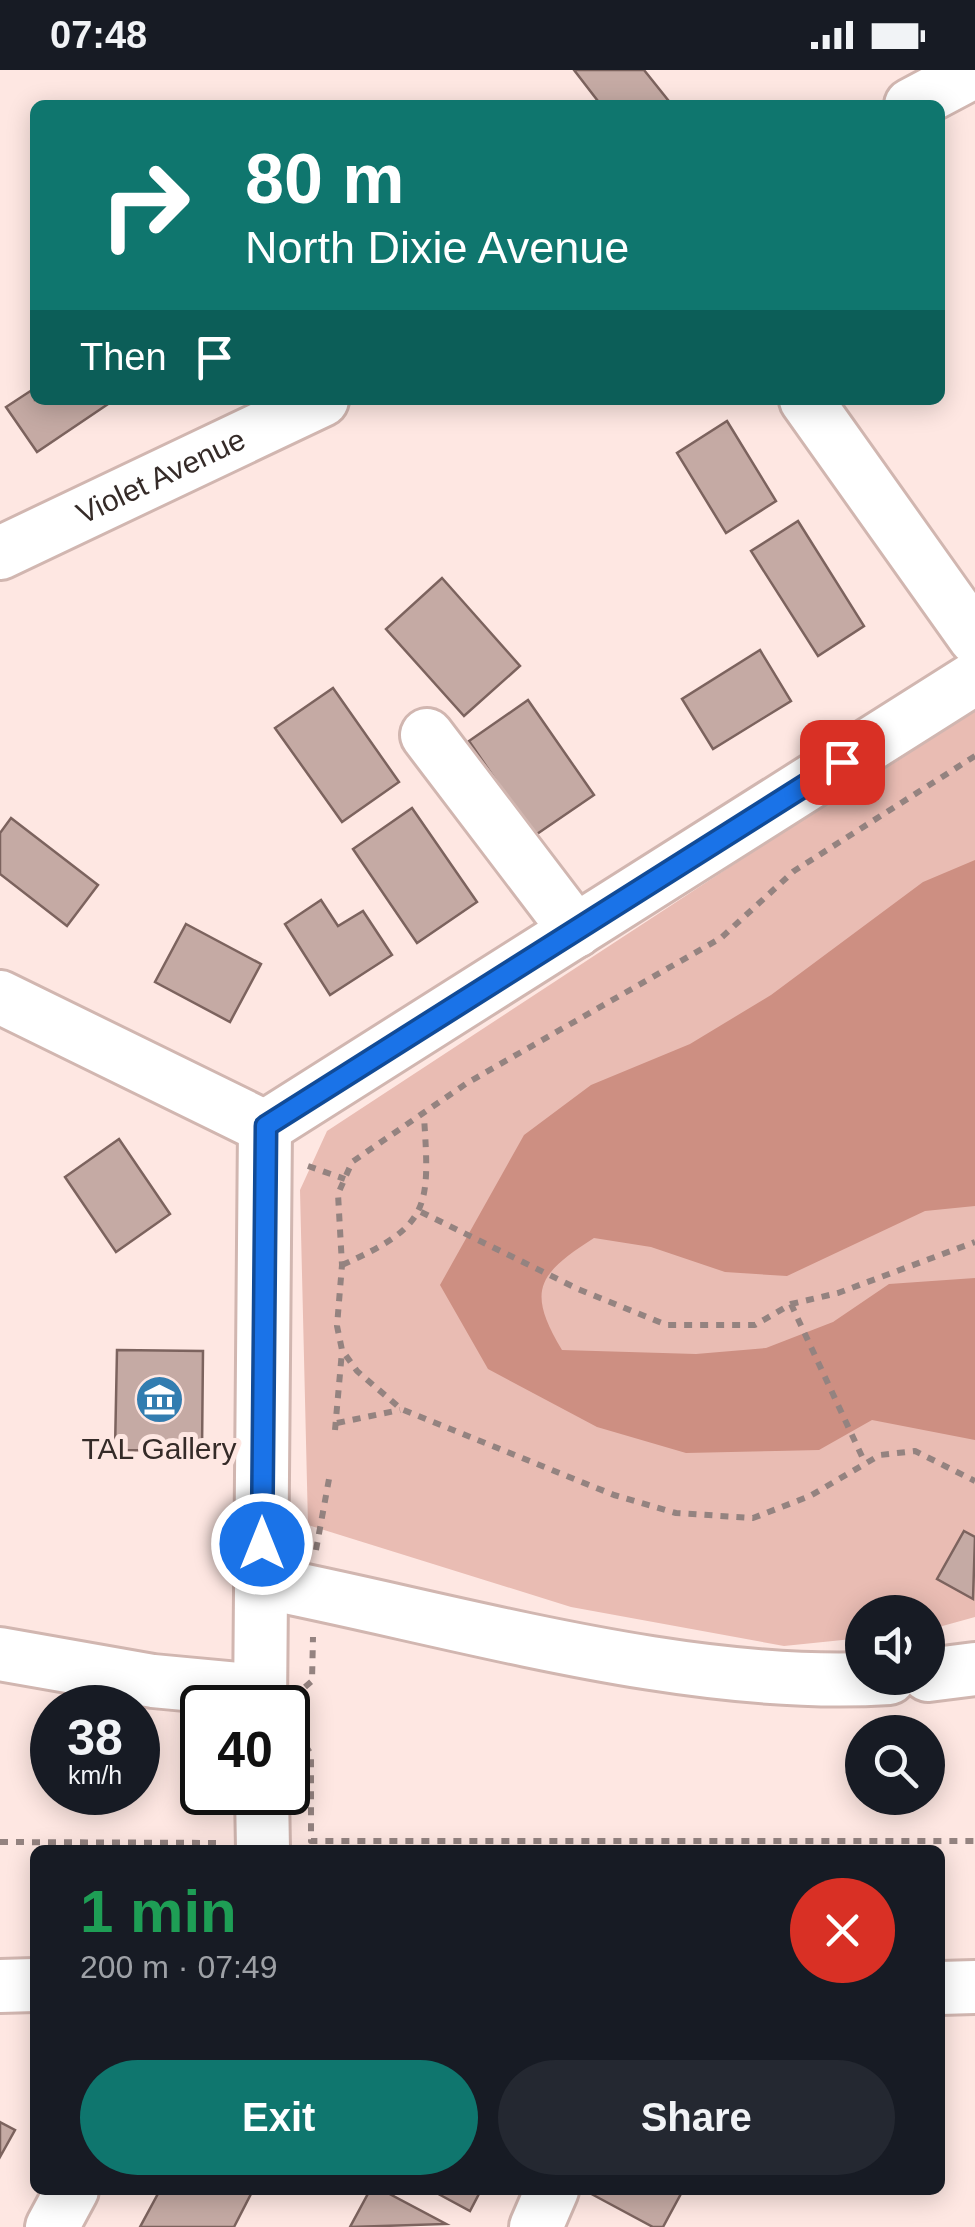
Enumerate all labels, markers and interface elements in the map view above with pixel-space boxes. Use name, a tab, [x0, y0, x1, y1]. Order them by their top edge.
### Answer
text: 07:48	[50, 14, 147, 56]
icon: right	[80, 140, 210, 270]
text: 80 m	[245, 140, 405, 218]
text: North Dixie Avenue	[245, 222, 629, 273]
icon: arrive	[187, 330, 242, 385]
text: Then	[80, 336, 167, 378]
street label: Violet Avenue	[71, 422, 250, 530]
pin	[800, 720, 885, 805]
icon: arrive	[815, 735, 870, 790]
museum icon: TAL Gallery	[133, 1374, 185, 1426]
place label: TAL Gallery	[81, 1432, 237, 1465]
position arrow	[210, 1492, 314, 1596]
map controls	[845, 1595, 945, 1815]
button: sound	[845, 1595, 945, 1695]
speed limit sign: 40	[180, 1685, 310, 1815]
text: 38	[67, 1710, 123, 1766]
button: search	[845, 1715, 945, 1815]
text: km/h	[68, 1761, 122, 1789]
text: 1 min	[80, 1878, 237, 1945]
button: close	[790, 1878, 895, 1983]
text: 200 m · 07:49	[80, 1949, 277, 1985]
button: Exit	[80, 2060, 478, 2175]
button: Share	[498, 2060, 895, 2175]

